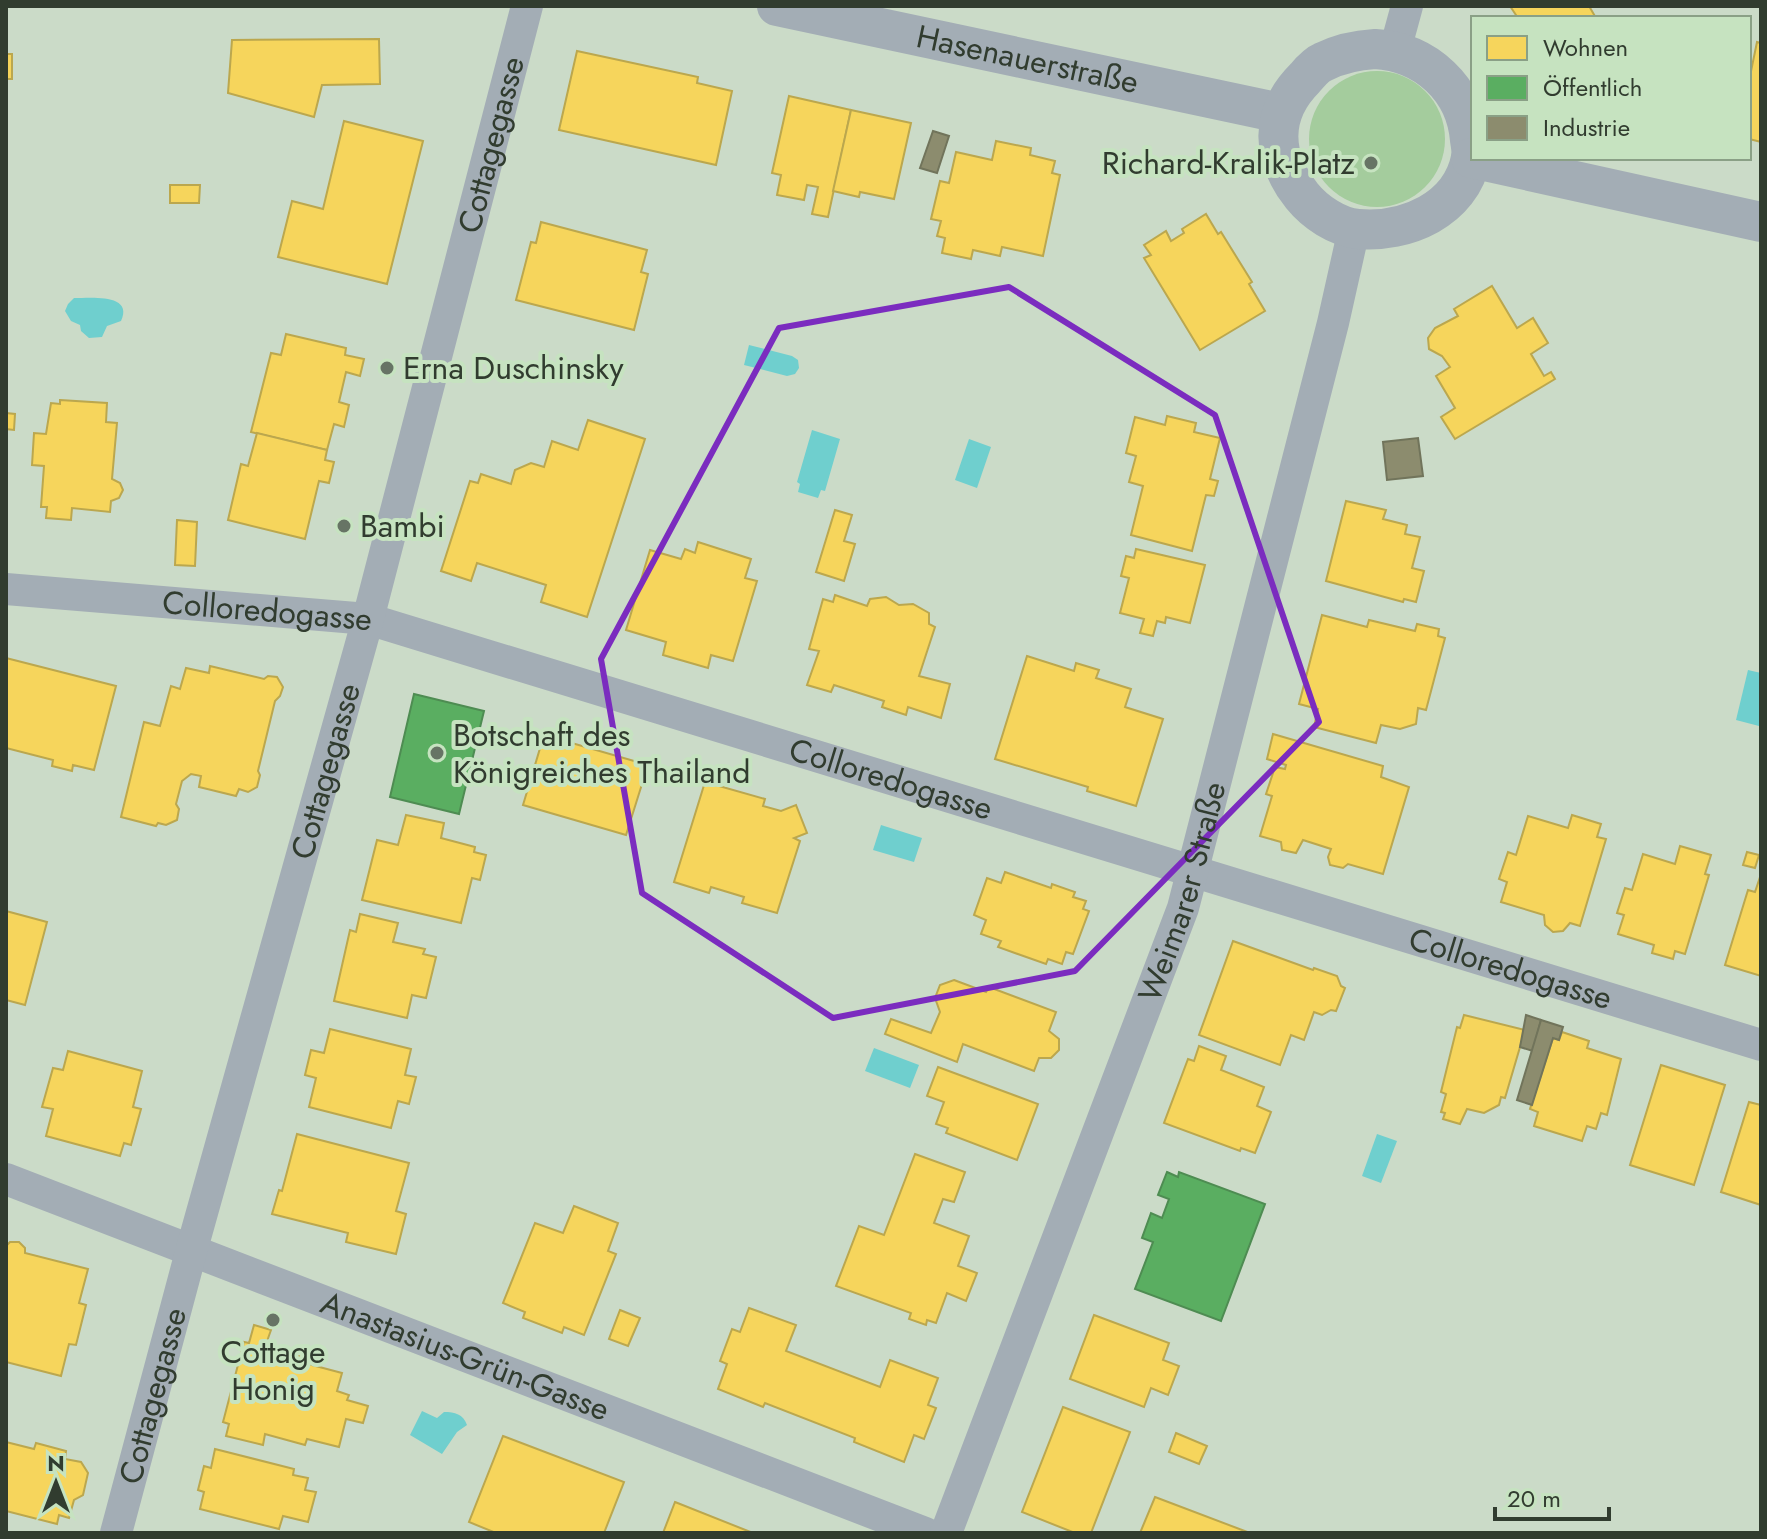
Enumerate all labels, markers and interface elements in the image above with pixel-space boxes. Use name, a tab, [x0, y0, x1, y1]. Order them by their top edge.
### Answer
street label: Hasenauerstraße	[912, 13, 1143, 105]
legend	[1471, 16, 1751, 160]
text: Wohnen	[1543, 30, 1628, 65]
street label: Cottagegasse	[446, 51, 536, 238]
text: Öffentlich	[1543, 70, 1642, 105]
text: Industrie	[1543, 110, 1630, 145]
place label: Richard-Kralik-Platz	[1102, 140, 1355, 186]
marker: Richard-Kralik-Platz	[1362, 154, 1380, 172]
place label: Erna Duschinsky	[403, 345, 624, 391]
marker: Erna Duschinsky	[378, 359, 396, 377]
place label: Bambi	[360, 503, 445, 549]
marker: Bambi	[335, 517, 353, 535]
street label: Colloredogasse	[160, 579, 374, 642]
street label: Cottagegasse	[279, 678, 372, 865]
place label: Botschaft des Königreiches Thailand	[453, 712, 751, 795]
street label: Colloredogasse	[784, 726, 998, 832]
marker: Botschaft des Königreiches Thailand	[428, 744, 446, 762]
street label: Weimarer Straße	[1127, 777, 1237, 1008]
street label: Colloredogasse	[1403, 916, 1618, 1021]
street label: Anastasius-Grün-Gasse	[314, 1279, 616, 1432]
street label: Cottagegasse	[107, 1302, 198, 1489]
marker: Cottage Honig	[264, 1311, 282, 1329]
place label: Cottage Honig	[221, 1329, 325, 1412]
north arrow	[16, 1443, 96, 1523]
text: N	[47, 1447, 65, 1479]
scale bar	[1495, 1471, 1609, 1521]
text: 20 m	[1507, 1481, 1561, 1516]

